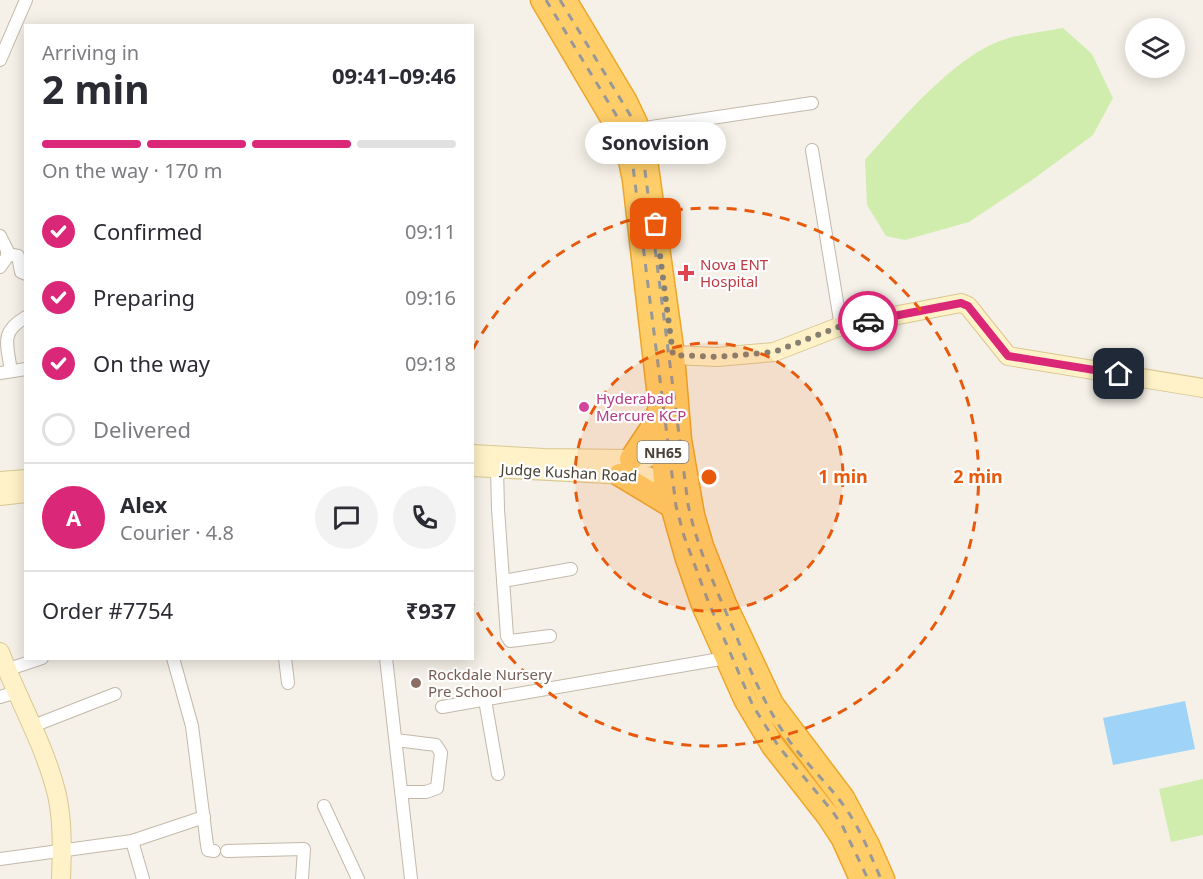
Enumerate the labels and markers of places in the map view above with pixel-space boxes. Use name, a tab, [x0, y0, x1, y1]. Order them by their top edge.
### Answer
callout: Sonovision	[586, 122, 726, 164]
pin	[630, 198, 681, 249]
place label: Nova ENT Hospital	[700, 254, 769, 291]
marker: Nova ENT Hospital	[677, 264, 695, 282]
pin	[1093, 348, 1144, 399]
place label: Hyderabad Mercure KCP	[596, 388, 686, 425]
marker: Hyderabad Mercure KCP	[577, 400, 591, 414]
centre of rings	[699, 467, 719, 487]
place label: Rockdale Nursery Pre School	[428, 664, 552, 701]
marker: Rockdale Nursery Pre School	[409, 676, 423, 690]

